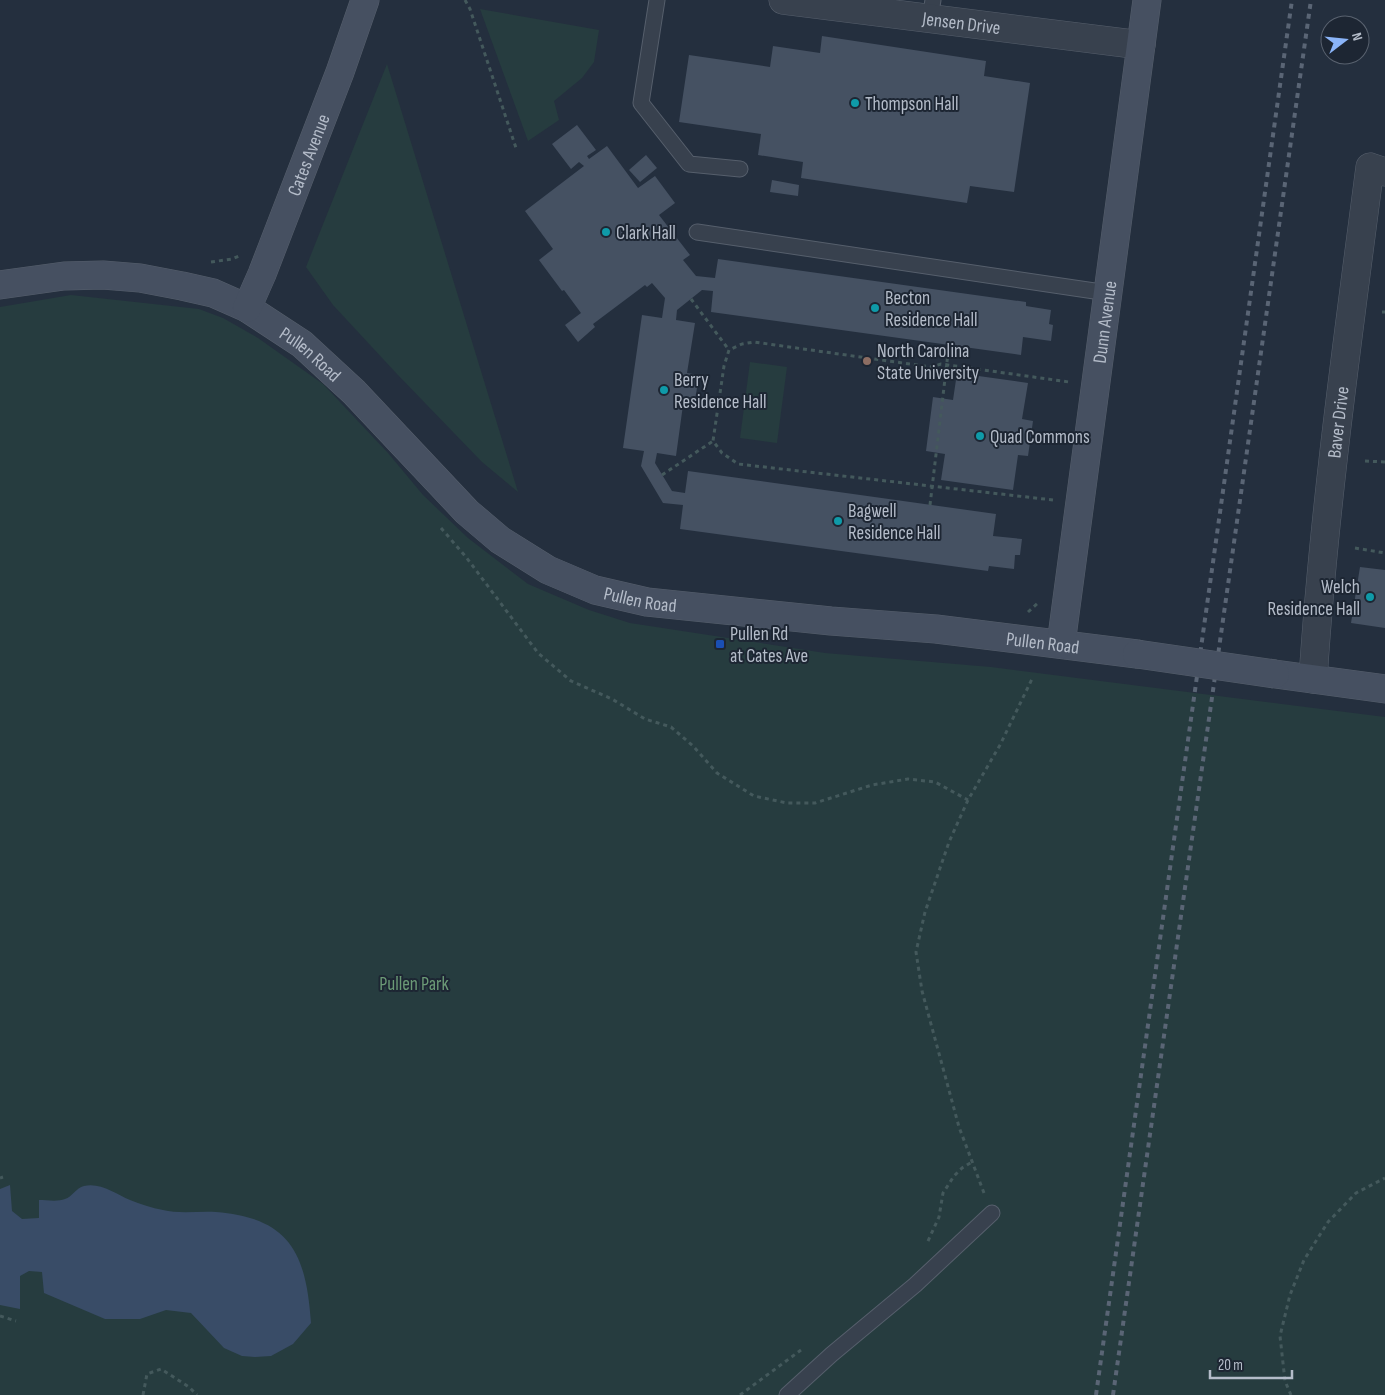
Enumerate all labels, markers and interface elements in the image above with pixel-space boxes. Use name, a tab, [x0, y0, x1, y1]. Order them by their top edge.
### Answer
street label: Jensen Drive	[920, 8, 1002, 40]
north arrow	[1320, 15, 1370, 65]
text: N	[1348, 31, 1366, 42]
place label: Thompson Hall	[865, 93, 959, 116]
marker: Thompson Hall	[849, 97, 861, 109]
street label: Cates Avenue	[283, 111, 336, 199]
place label: Clark Hall	[616, 222, 676, 245]
marker: Clark Hall	[600, 226, 612, 238]
street label: Dunn Avenue	[1089, 279, 1122, 365]
place label: Becton Residence Hall	[885, 287, 977, 332]
marker: Becton Residence Hall	[869, 302, 881, 314]
street label: Pullen Road	[275, 322, 345, 387]
place label: North Carolina State University	[877, 340, 980, 385]
marker: North Carolina State University	[861, 355, 873, 367]
place label: Berry Residence Hall	[674, 369, 766, 414]
marker: Berry Residence Hall	[658, 384, 670, 396]
street label: Baver Drive	[1323, 385, 1355, 460]
place label: Quad Commons	[990, 426, 1090, 449]
marker: Quad Commons	[974, 430, 986, 442]
place label: Bagwell Residence Hall	[848, 500, 940, 545]
marker: Bagwell Residence Hall	[832, 515, 844, 527]
place label: Welch Residence Hall	[1268, 576, 1360, 621]
street label: Pullen Road	[601, 582, 678, 618]
marker: Welch Residence Hall	[1364, 591, 1376, 603]
place label: Pullen Rd at Cates Ave	[730, 623, 808, 668]
street label: Pullen Road	[1005, 628, 1081, 660]
marker: Pullen Rd at Cates Ave	[714, 638, 726, 650]
park label: Pullen Park	[379, 973, 450, 996]
scale bar	[1210, 1348, 1292, 1380]
text: 20 m	[1218, 1356, 1243, 1375]

